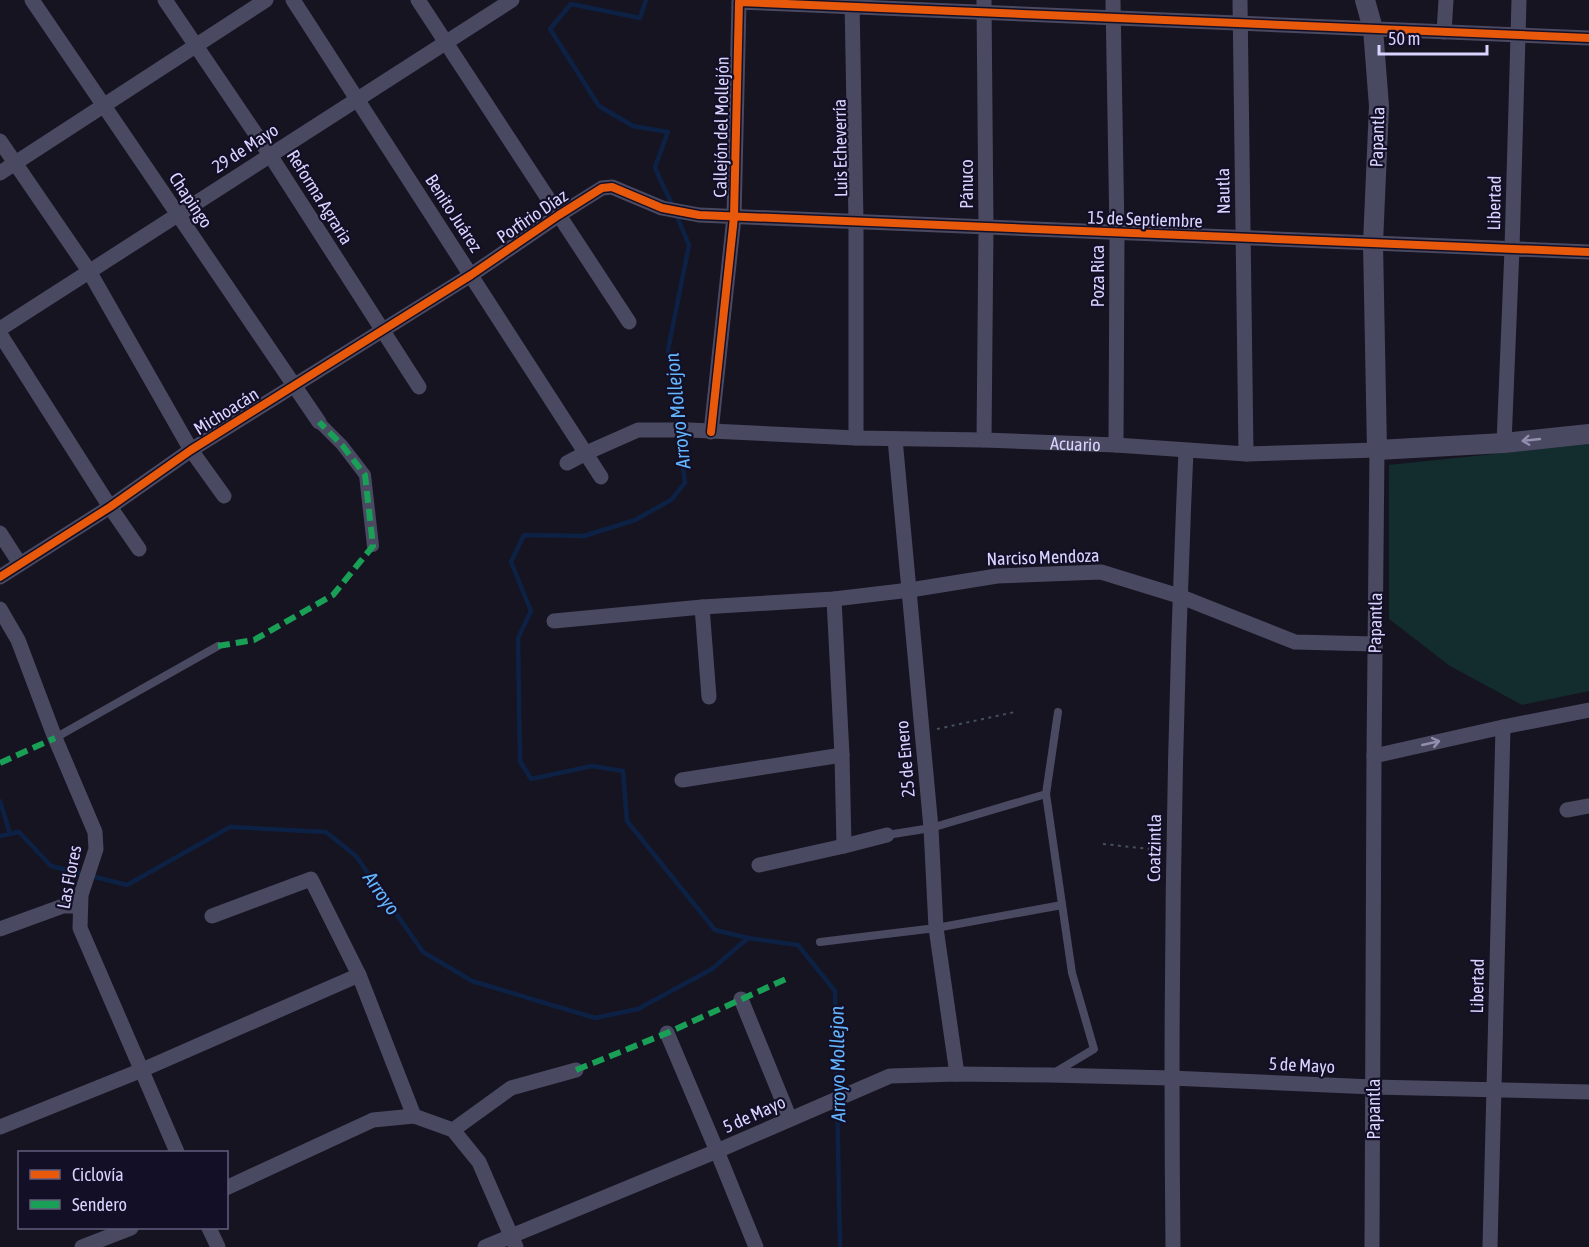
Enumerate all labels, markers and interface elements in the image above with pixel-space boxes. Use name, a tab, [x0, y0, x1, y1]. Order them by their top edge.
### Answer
scale bar	[1379, 18, 1487, 56]
text: 50 m	[1388, 28, 1420, 49]
street label: Callejón del Mollejón	[709, 56, 733, 198]
street label: Luis Echeverría	[829, 99, 851, 197]
street label: Papantla	[1365, 106, 1389, 168]
street label: 29 de Mayo	[208, 119, 282, 177]
street label: Reforma Agraria	[283, 146, 357, 248]
street label: Pánuco	[956, 159, 977, 209]
street label: Chapingo	[165, 168, 217, 232]
street label: Nautla	[1212, 168, 1234, 214]
street label: Benito Juárez	[421, 170, 487, 256]
street label: Libertad	[1483, 175, 1505, 231]
street label: Porfirio Díaz	[493, 184, 572, 247]
street label: 15 de Septiembre	[1087, 206, 1203, 232]
street label: Poza Rica	[1087, 245, 1108, 307]
water label: Arroyo Mollejon	[659, 352, 695, 471]
street label: Michoacán	[190, 383, 262, 439]
street label: Acuario	[1050, 432, 1101, 455]
one-way arrow	[1521, 435, 1541, 446]
street label: Narciso Mendoza	[986, 545, 1100, 569]
street label: Papantla	[1364, 592, 1386, 654]
street label: 25 de Enero	[891, 720, 919, 798]
one-way arrow	[1420, 737, 1440, 748]
street label: Coatzintla	[1143, 814, 1165, 882]
street label: Las Flores	[53, 843, 85, 911]
water label: Arroyo	[358, 866, 405, 919]
street label: Libertad	[1466, 958, 1488, 1014]
water label: Arroyo Mollejon	[824, 1005, 850, 1123]
street label: 5 de Mayo	[1268, 1053, 1336, 1077]
street label: Papantla	[1363, 1079, 1384, 1139]
street label: 5 de Mayo	[719, 1091, 789, 1137]
legend	[18, 1151, 228, 1229]
text: Ciclovía	[72, 1164, 124, 1185]
text: Sendero	[72, 1194, 127, 1215]

